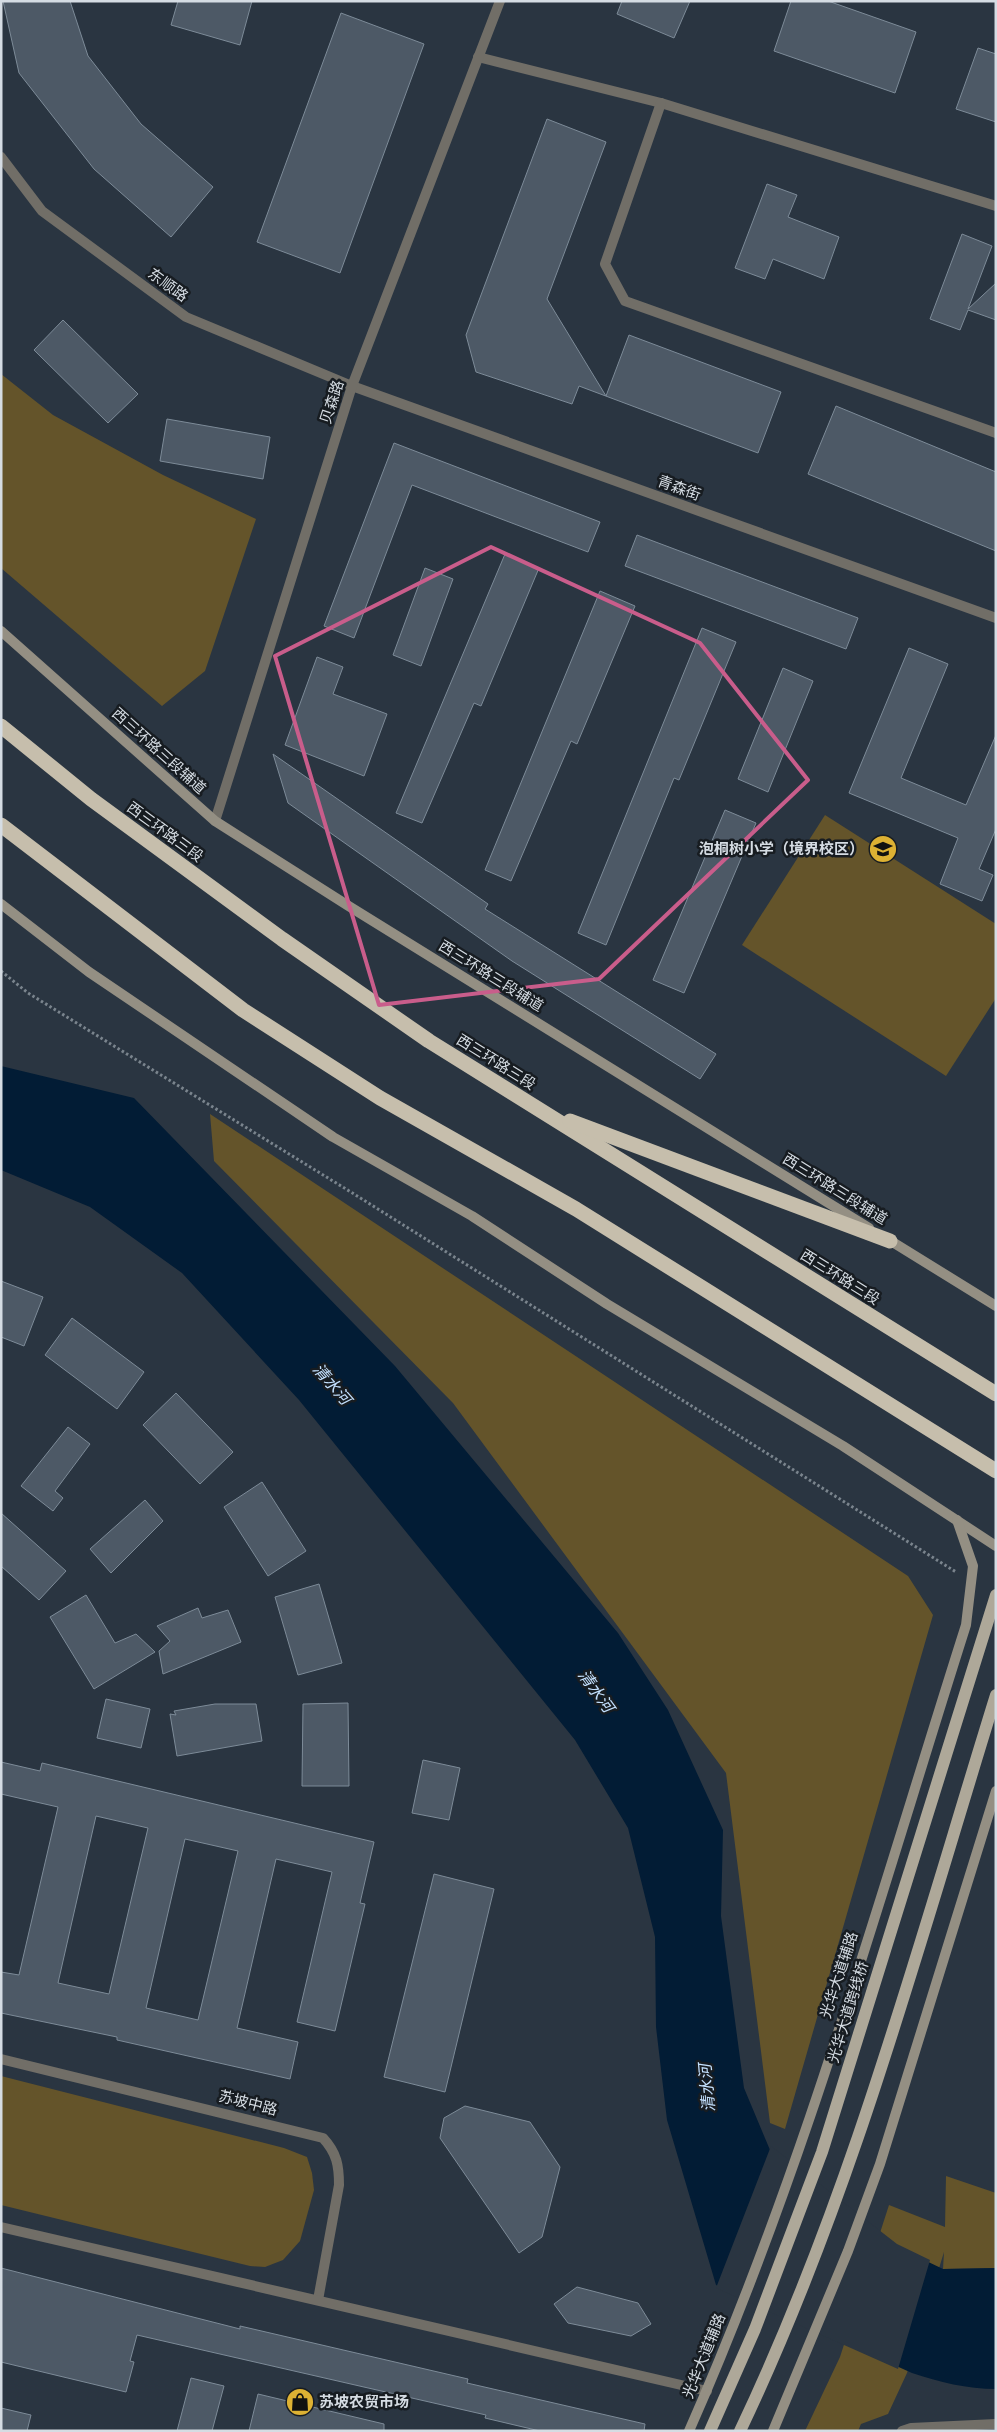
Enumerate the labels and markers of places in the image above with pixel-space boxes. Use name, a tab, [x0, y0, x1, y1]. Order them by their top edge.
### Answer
school or university icon: 泡桐树小学（境界校区）	[868, 834, 898, 864]
place label: 泡桐树小学（境界校区）	[699, 840, 864, 858]
shop icon: 苏坡农贸市场	[285, 2387, 315, 2417]
place label: 苏坡农贸市场	[319, 2393, 409, 2411]

